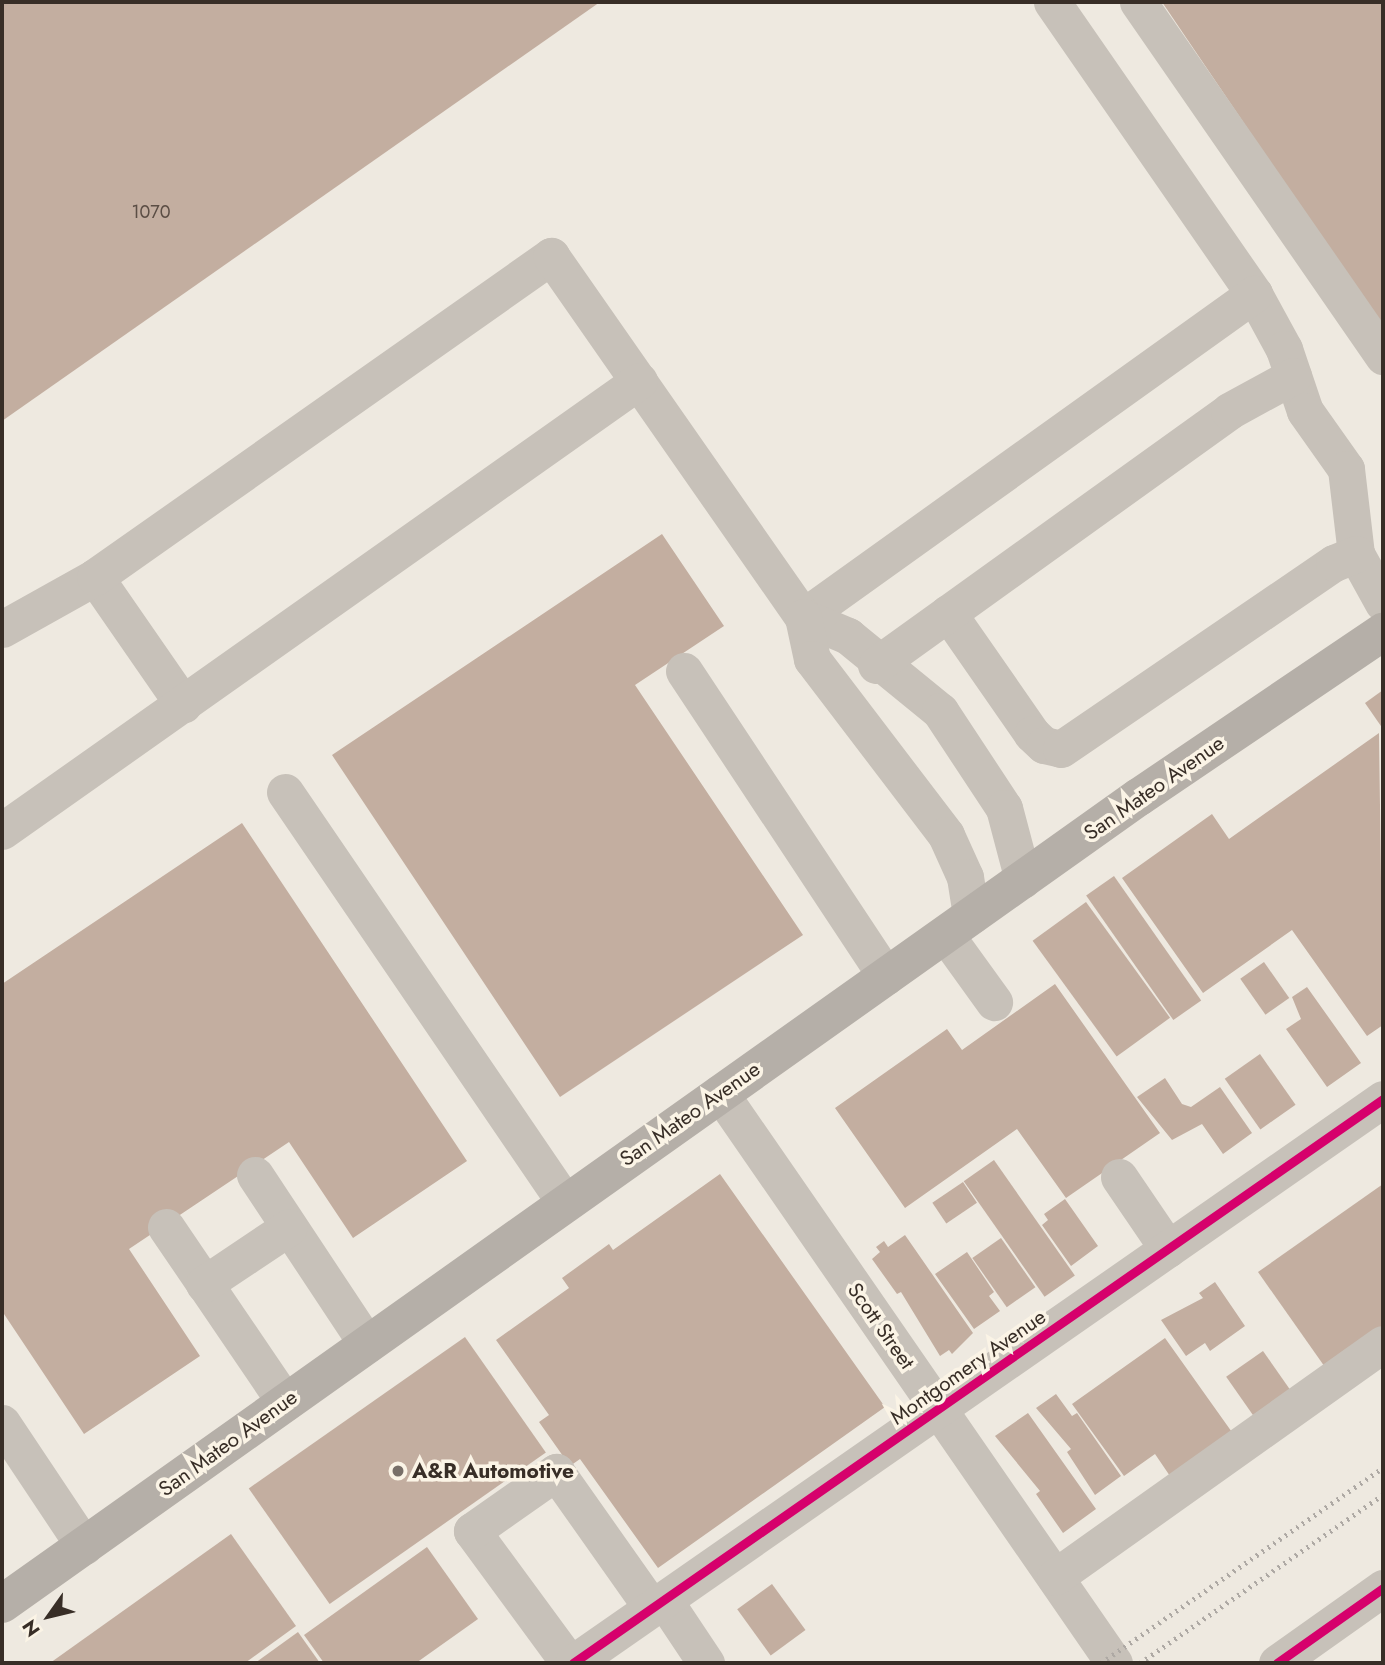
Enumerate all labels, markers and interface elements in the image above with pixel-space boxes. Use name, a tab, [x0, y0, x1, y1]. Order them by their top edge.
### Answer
house number: 1070	[131, 201, 171, 223]
street label: San Mateo Avenue	[1079, 730, 1229, 846]
street label: San Mateo Avenue	[615, 1056, 765, 1172]
street label: Scott Street	[842, 1278, 920, 1374]
street label: Montgomery Avenue	[885, 1304, 1051, 1430]
street label: San Mateo Avenue	[154, 1384, 302, 1502]
place label: A&R Automotive	[412, 1458, 574, 1484]
marker: A&R Automotive	[390, 1463, 406, 1479]
north arrow	[14, 1581, 84, 1651]
text: N	[16, 1614, 47, 1642]

